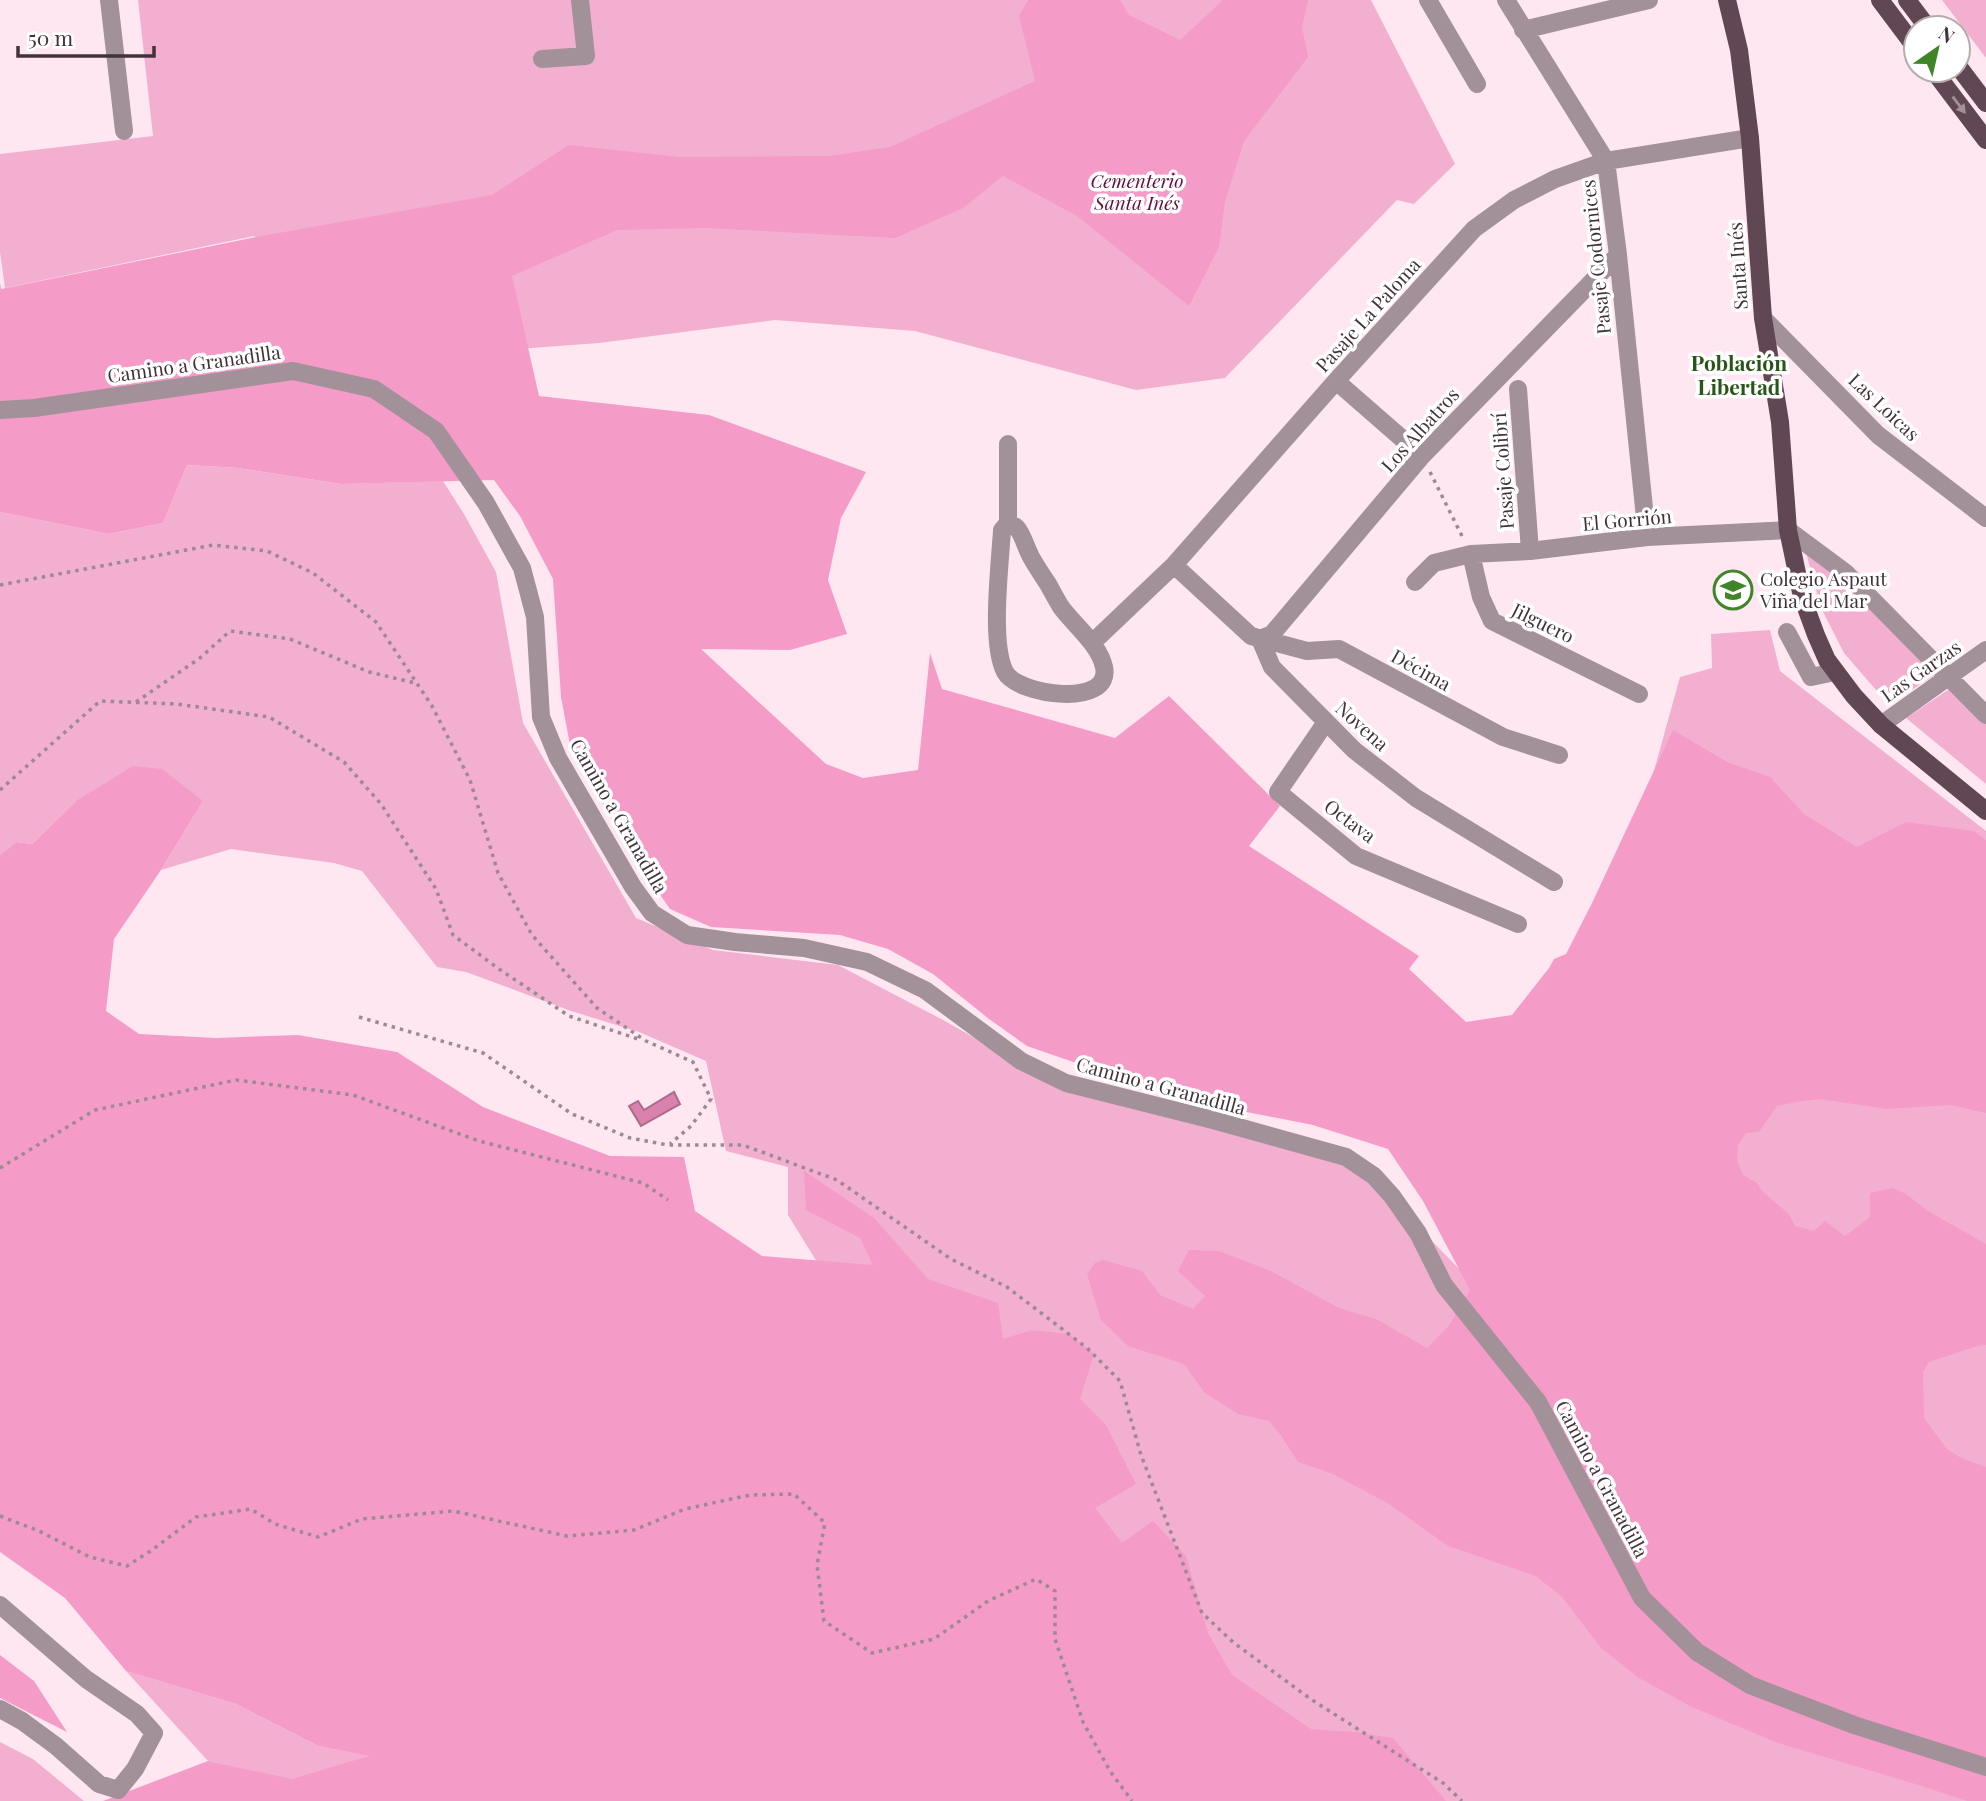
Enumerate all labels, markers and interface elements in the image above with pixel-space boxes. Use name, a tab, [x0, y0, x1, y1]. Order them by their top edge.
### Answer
scale bar	[18, 14, 154, 58]
north arrow	[1902, 14, 1972, 84]
text: N	[1934, 19, 1960, 49]
text: 50 m	[28, 23, 74, 51]
one-way arrow	[1952, 96, 1966, 114]
park label: Cementerio Santa Inés	[1090, 167, 1184, 215]
street label: Pasaje Codornices	[1574, 178, 1616, 336]
street label: Santa Inés	[1721, 221, 1753, 311]
street label: Pasaje La Paloma	[1309, 251, 1426, 377]
street label: Camino a Granadilla	[106, 338, 283, 388]
district label: Población Libertad	[1691, 348, 1787, 400]
street label: Las Loicas	[1844, 367, 1926, 446]
street label: Los Albatros	[1374, 381, 1464, 477]
street label: Pasaje Colibrí	[1485, 411, 1519, 530]
street label: El Gorrión	[1581, 502, 1673, 536]
place label: Colegio Aspaut Viña del Mar	[1759, 565, 1887, 613]
school or university icon: Colegio Aspaut Viña del Mar	[1712, 569, 1754, 611]
street label: Jilguero	[1507, 595, 1579, 648]
street label: Las Garzas	[1875, 633, 1966, 707]
street label: Décima	[1387, 642, 1456, 696]
street label: Novena	[1331, 695, 1395, 756]
street label: Camino a Granadilla	[565, 733, 675, 898]
street label: Octava	[1320, 792, 1382, 848]
street label: Camino a Granadilla	[1074, 1050, 1249, 1120]
street label: Camino a Granadilla	[1550, 1395, 1656, 1562]

